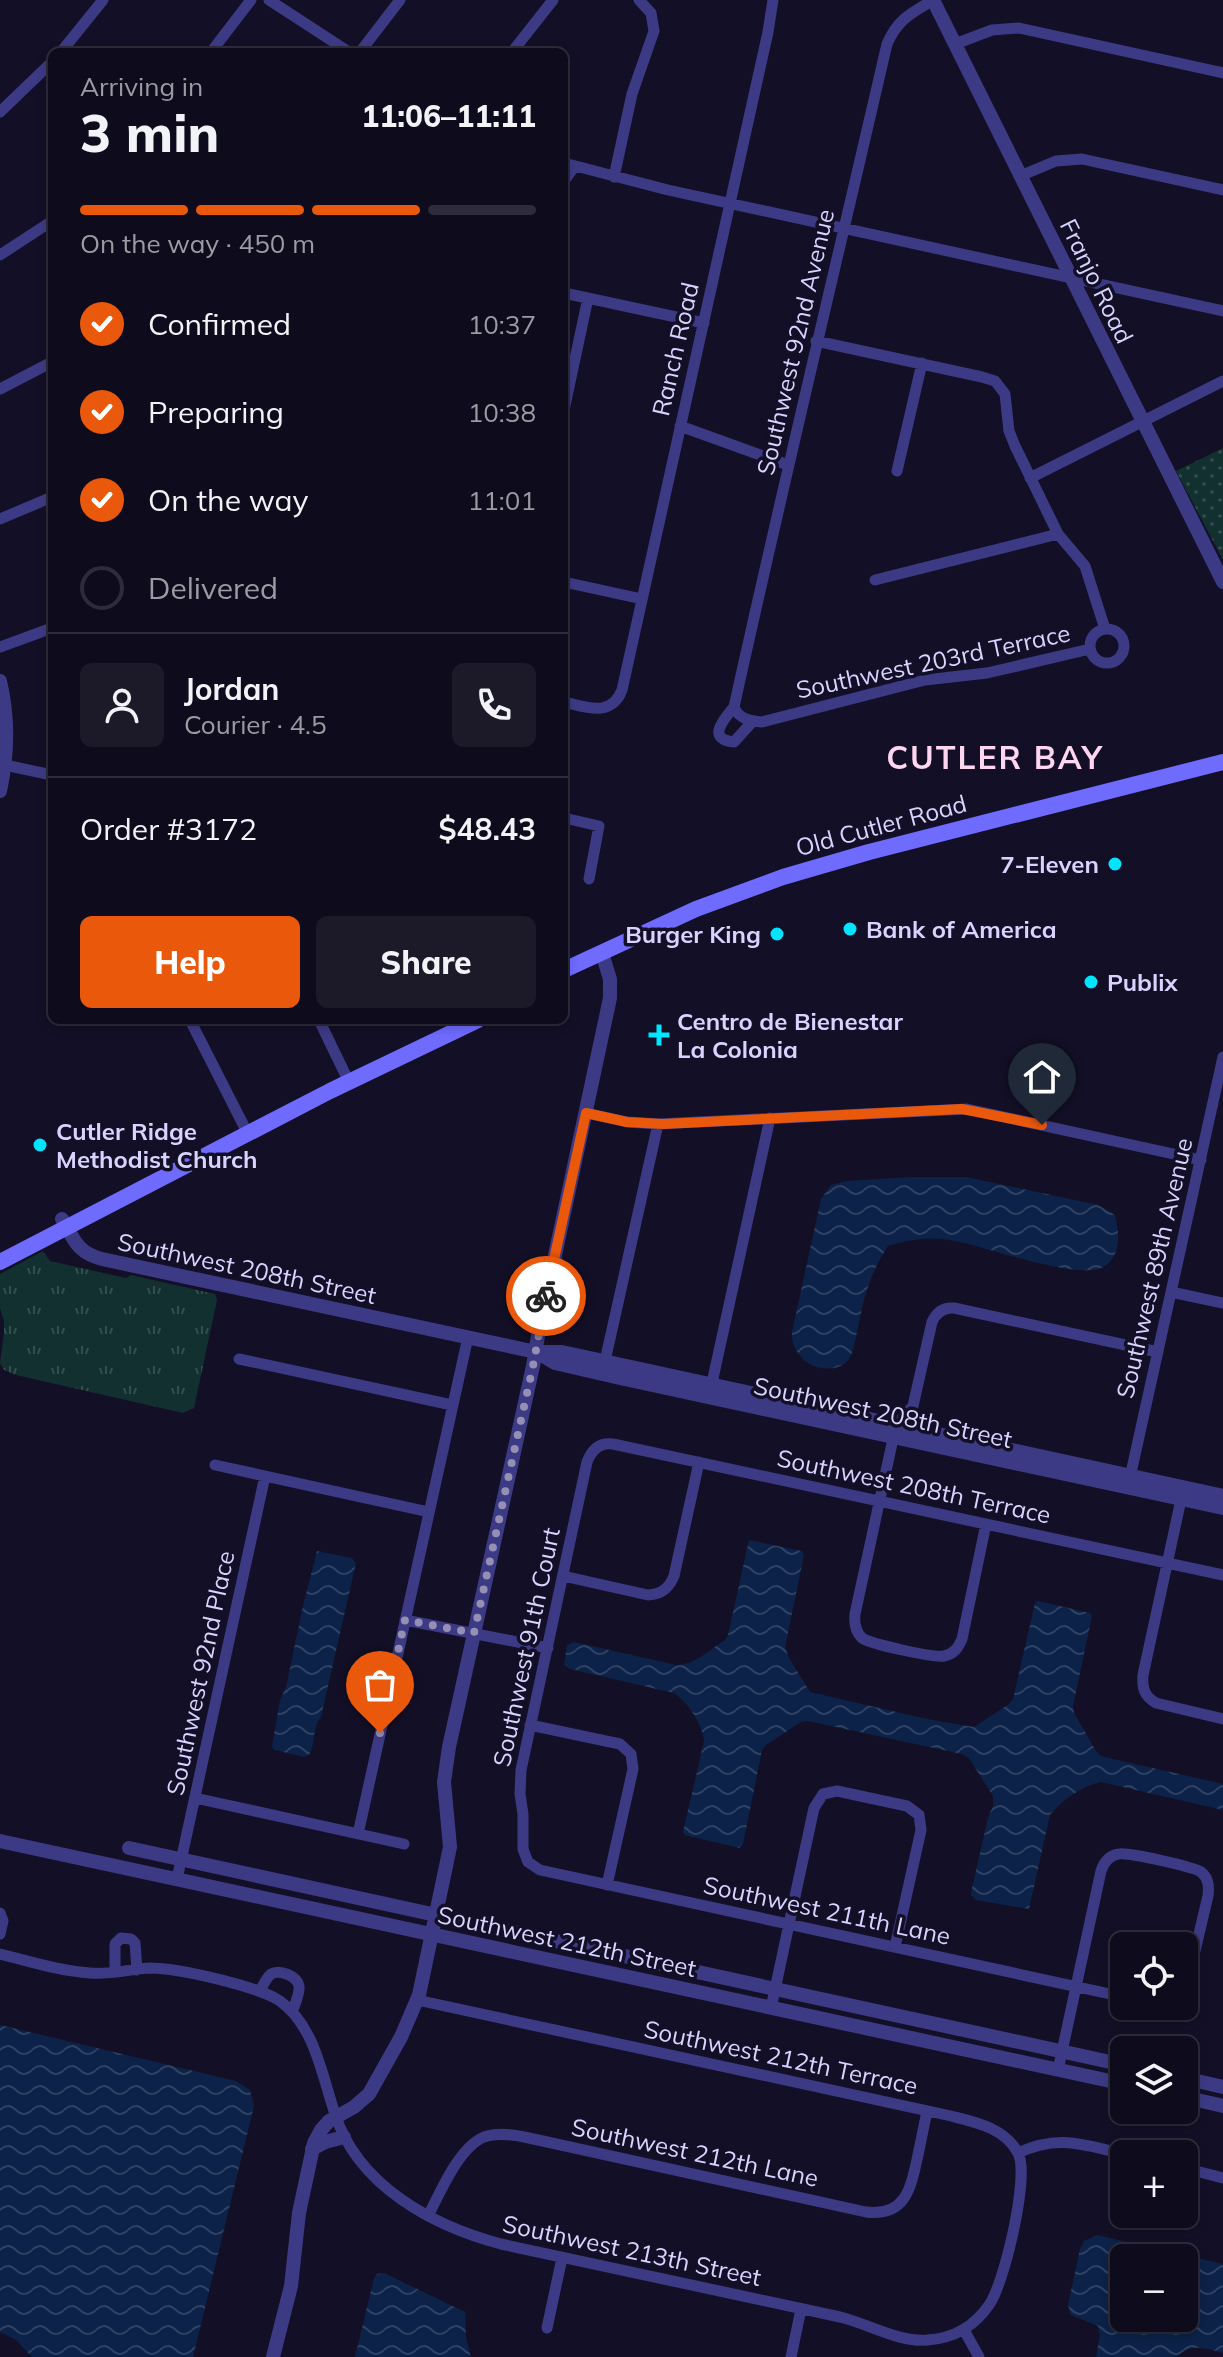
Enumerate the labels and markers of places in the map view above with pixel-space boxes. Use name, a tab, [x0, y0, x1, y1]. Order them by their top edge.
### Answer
place label: 7-Eleven	[1000, 849, 1099, 879]
marker: 7-Eleven	[1106, 855, 1124, 873]
place label: Bank of America	[866, 914, 1057, 944]
place label: Burger King	[625, 919, 761, 949]
marker: Bank of America	[841, 920, 859, 938]
marker: Burger King	[768, 925, 786, 943]
place label: Publix	[1107, 967, 1179, 997]
marker: Publix	[1082, 973, 1100, 991]
place label: Centro de Bienestar La Colonia	[677, 1006, 903, 1064]
marker: Centro de Bienestar La Colonia	[648, 1024, 670, 1046]
pin	[1008, 1043, 1076, 1125]
place label: Cutler Ridge Methodist Church	[56, 1116, 258, 1174]
marker: Cutler Ridge Methodist Church	[31, 1136, 49, 1154]
pin	[346, 1651, 414, 1733]

